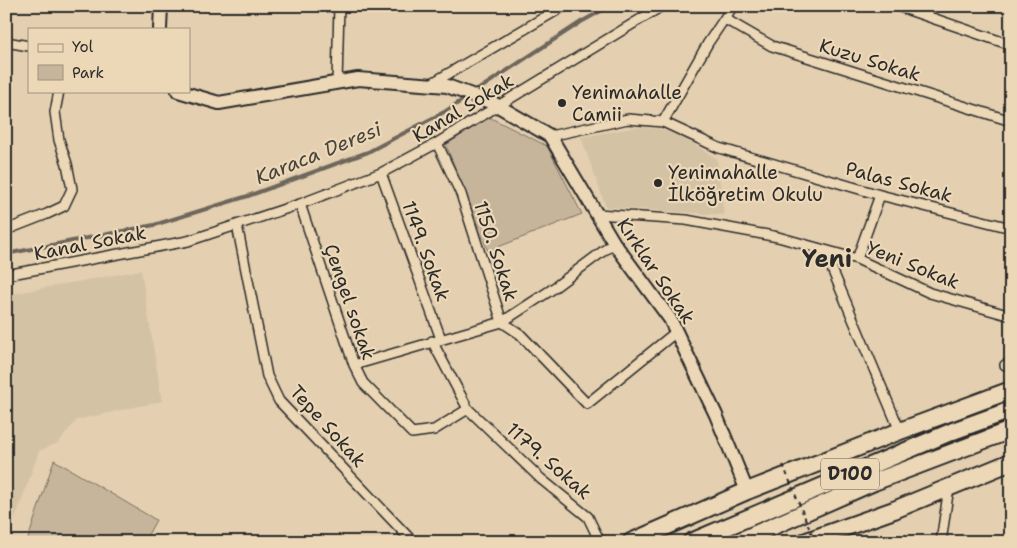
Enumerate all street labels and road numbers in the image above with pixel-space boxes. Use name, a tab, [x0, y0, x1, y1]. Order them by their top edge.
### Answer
street label: Kuzu Sokak	[816, 33, 924, 87]
street label: Kanal Sokak	[408, 68, 518, 148]
street label: Palas Sokak	[843, 156, 955, 208]
street label: 1149. Sokak	[396, 197, 456, 305]
street label: 1150. Sokak	[468, 198, 524, 305]
street label: Kırklar Sokak	[611, 213, 701, 329]
street label: Kanal Sokak	[32, 220, 148, 266]
street label: Yeni Sokak	[863, 235, 963, 295]
street label: Çengel sokak	[318, 241, 382, 363]
street label: Tepe Sokak	[284, 379, 372, 473]
street label: 1179. Sokak	[501, 417, 597, 505]
road number: D100	[821, 458, 879, 489]

